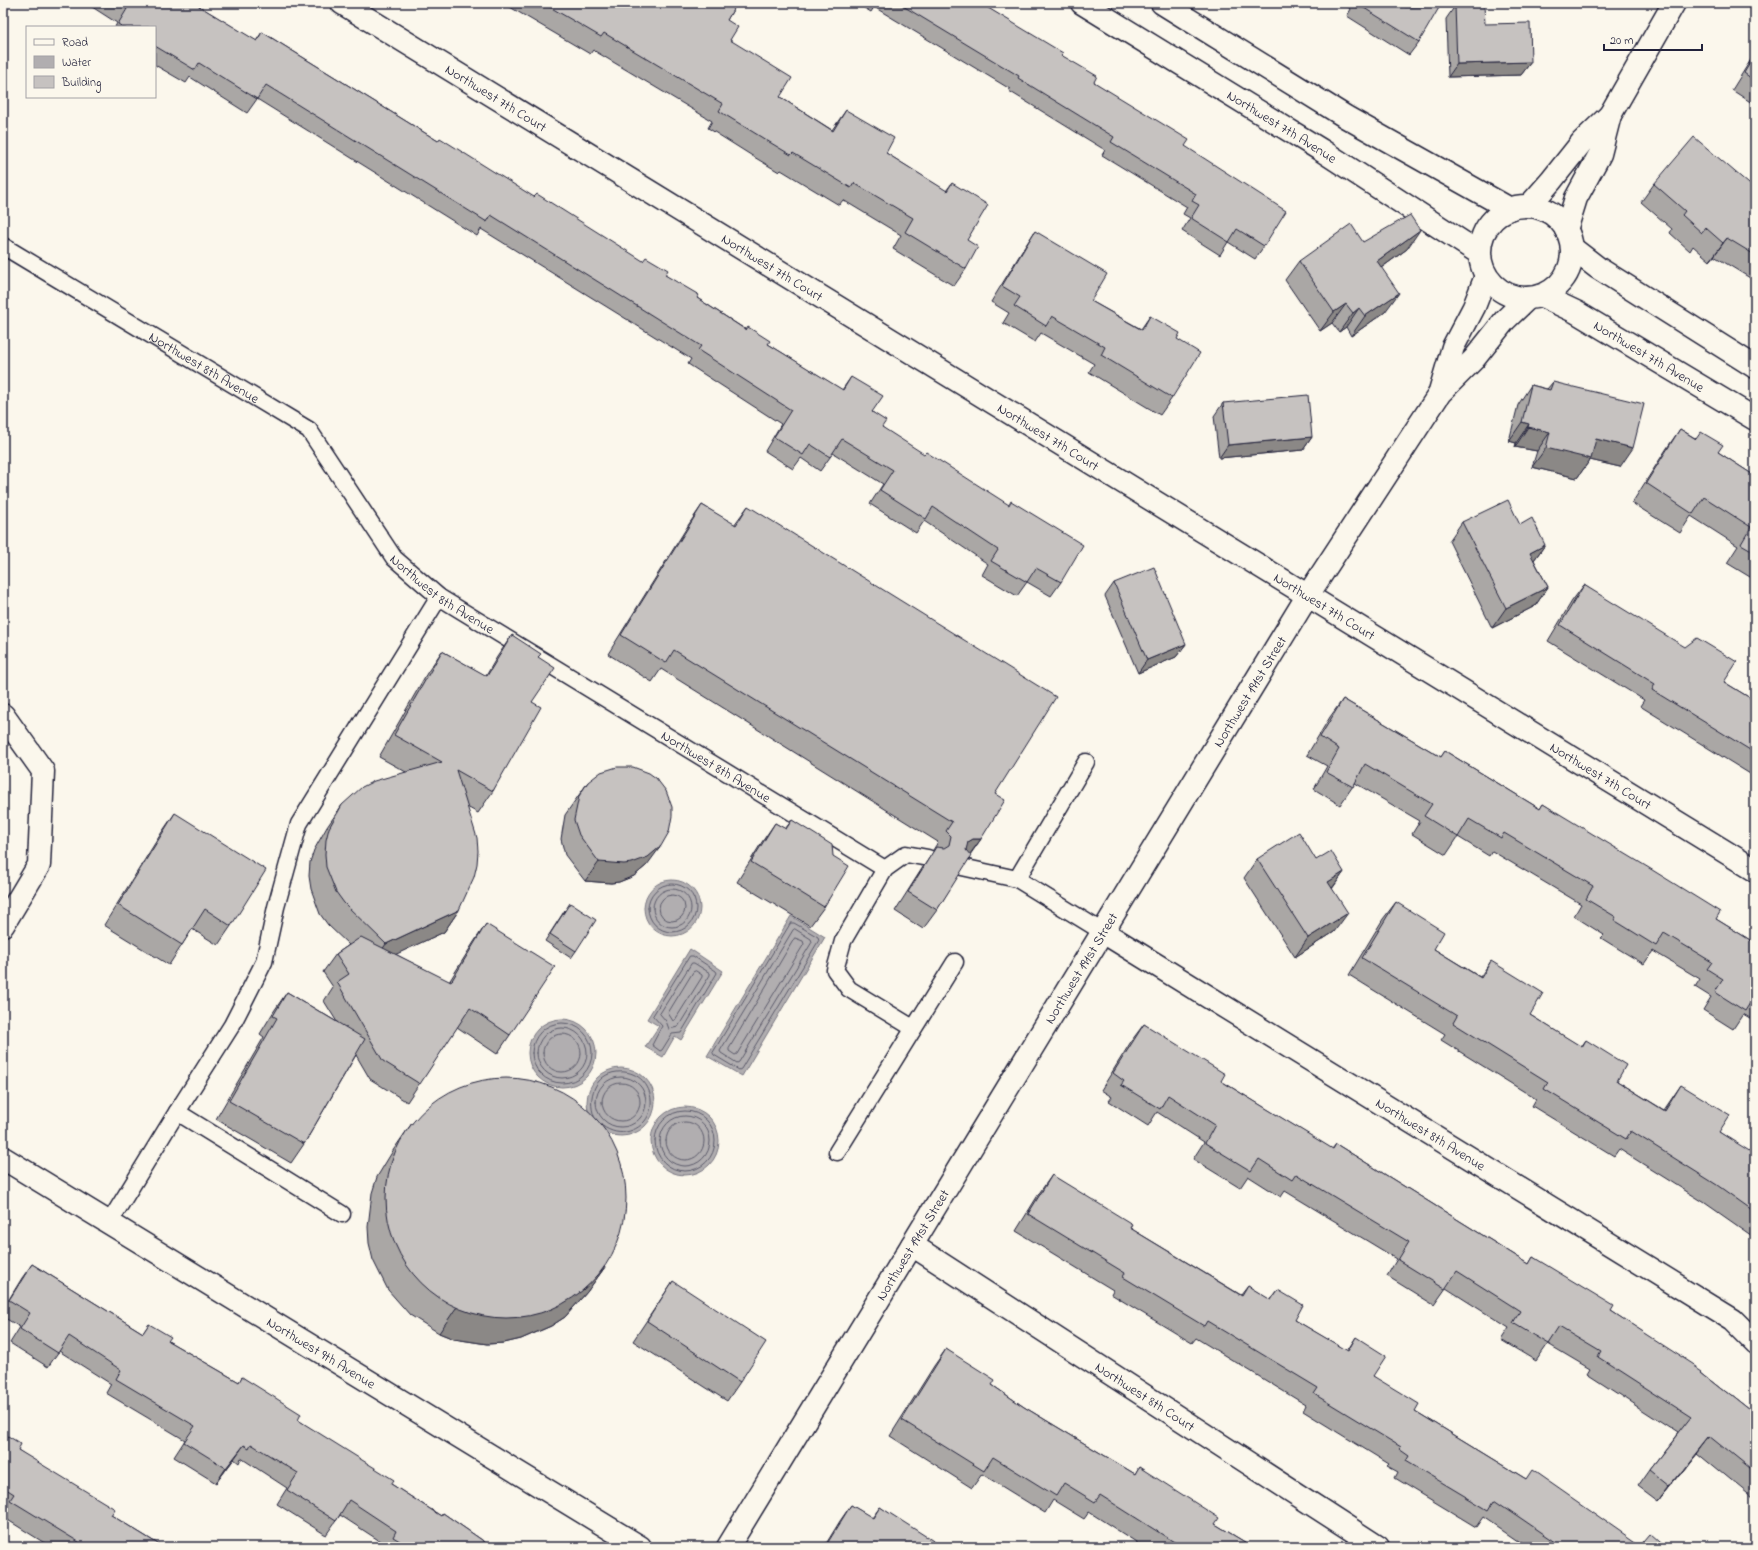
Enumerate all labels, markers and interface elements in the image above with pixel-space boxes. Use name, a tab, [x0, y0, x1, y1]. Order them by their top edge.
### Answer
legend	[26, 26, 156, 98]
scale bar	[1604, 26, 1702, 52]
text: 20 m	[1610, 32, 1633, 50]
text: Road	[62, 34, 88, 52]
text: Water	[62, 54, 91, 72]
street label: Northwest 7th Court	[441, 60, 551, 138]
text: Building	[61, 74, 101, 93]
street label: Northwest 7th Avenue	[1222, 85, 1341, 170]
street label: Northwest 7th Court	[717, 229, 827, 308]
street label: Northwest 7th Avenue	[1589, 316, 1709, 399]
street label: Northwest 8th Avenue	[145, 327, 263, 410]
street label: Northwest 7th Court	[993, 399, 1103, 477]
street label: Northwest 8th Avenue	[384, 550, 498, 641]
street label: Northwest 7th Court	[1269, 568, 1379, 647]
street label: Northwest 191st Street	[1209, 632, 1293, 752]
street label: Northwest 8th Avenue	[657, 726, 775, 809]
street label: Northwest 7th Court	[1545, 737, 1655, 816]
street label: Northwest 191st Street	[1040, 909, 1124, 1029]
street label: Northwest 8th Avenue	[1371, 1093, 1489, 1177]
street label: Northwest 191st Street	[871, 1185, 956, 1305]
street label: Northwest 9th Avenue	[262, 1312, 380, 1395]
street label: Northwest 8th Court	[1090, 1357, 1199, 1438]

